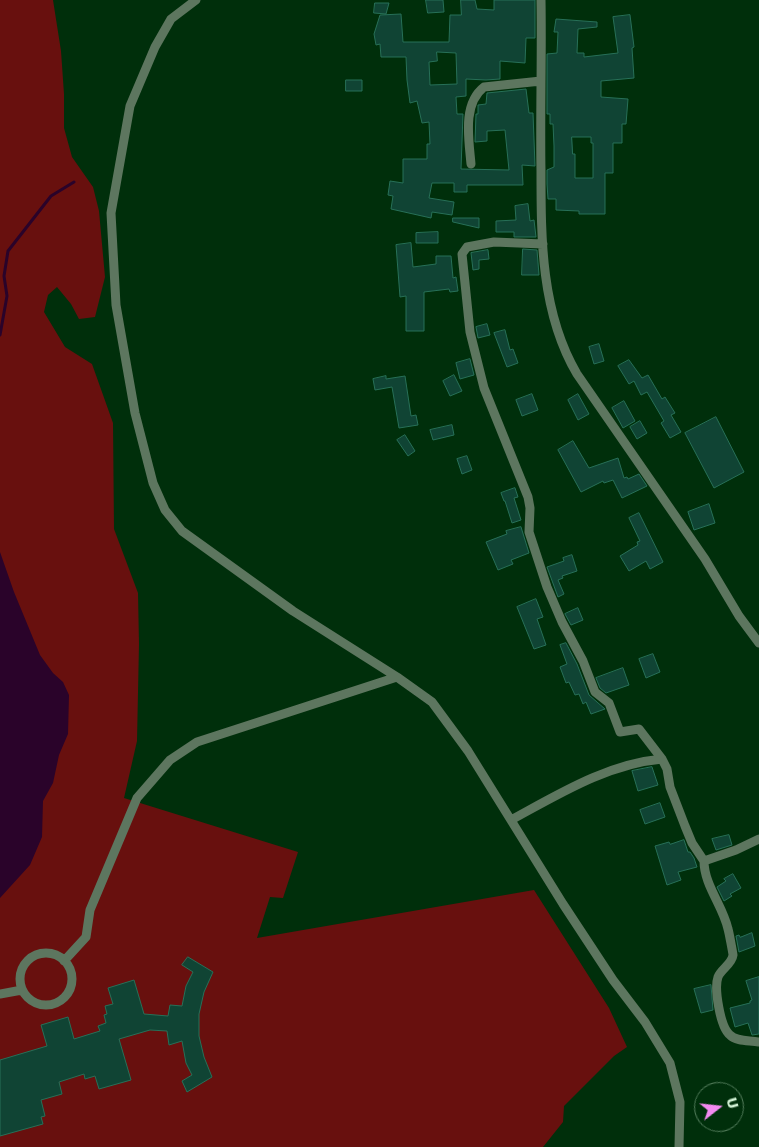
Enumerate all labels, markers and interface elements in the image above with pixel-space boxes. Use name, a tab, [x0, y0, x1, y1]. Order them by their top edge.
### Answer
north arrow	[694, 1082, 744, 1132]
text: U	[723, 1095, 742, 1111]

